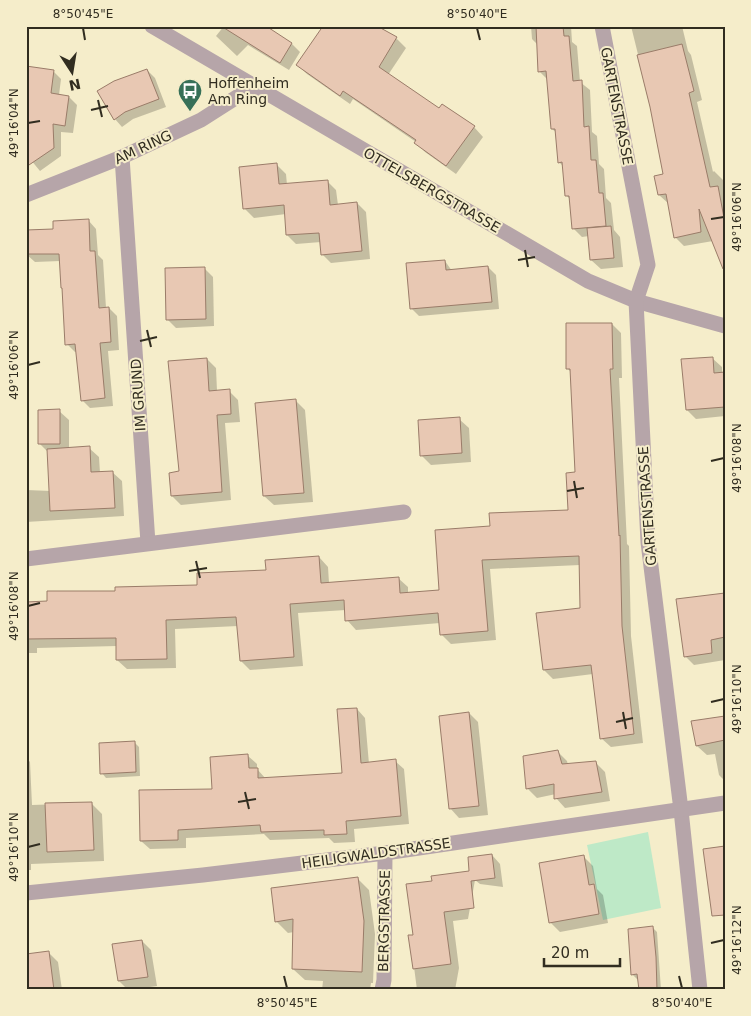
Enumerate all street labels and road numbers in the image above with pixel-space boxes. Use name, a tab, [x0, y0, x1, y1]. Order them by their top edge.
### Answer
street label: GARTENSTRASSE	[598, 46, 636, 166]
street label: AM RING	[112, 127, 174, 167]
street label: OTTELSBERGSTRASSE	[361, 144, 503, 236]
street label: IM GRUND	[127, 358, 149, 432]
street label: GARTENSTRASSE	[635, 446, 659, 566]
street label: HEILIGWALDSTRASSE	[300, 835, 452, 871]
street label: BERGSTRASSE	[375, 870, 393, 972]

